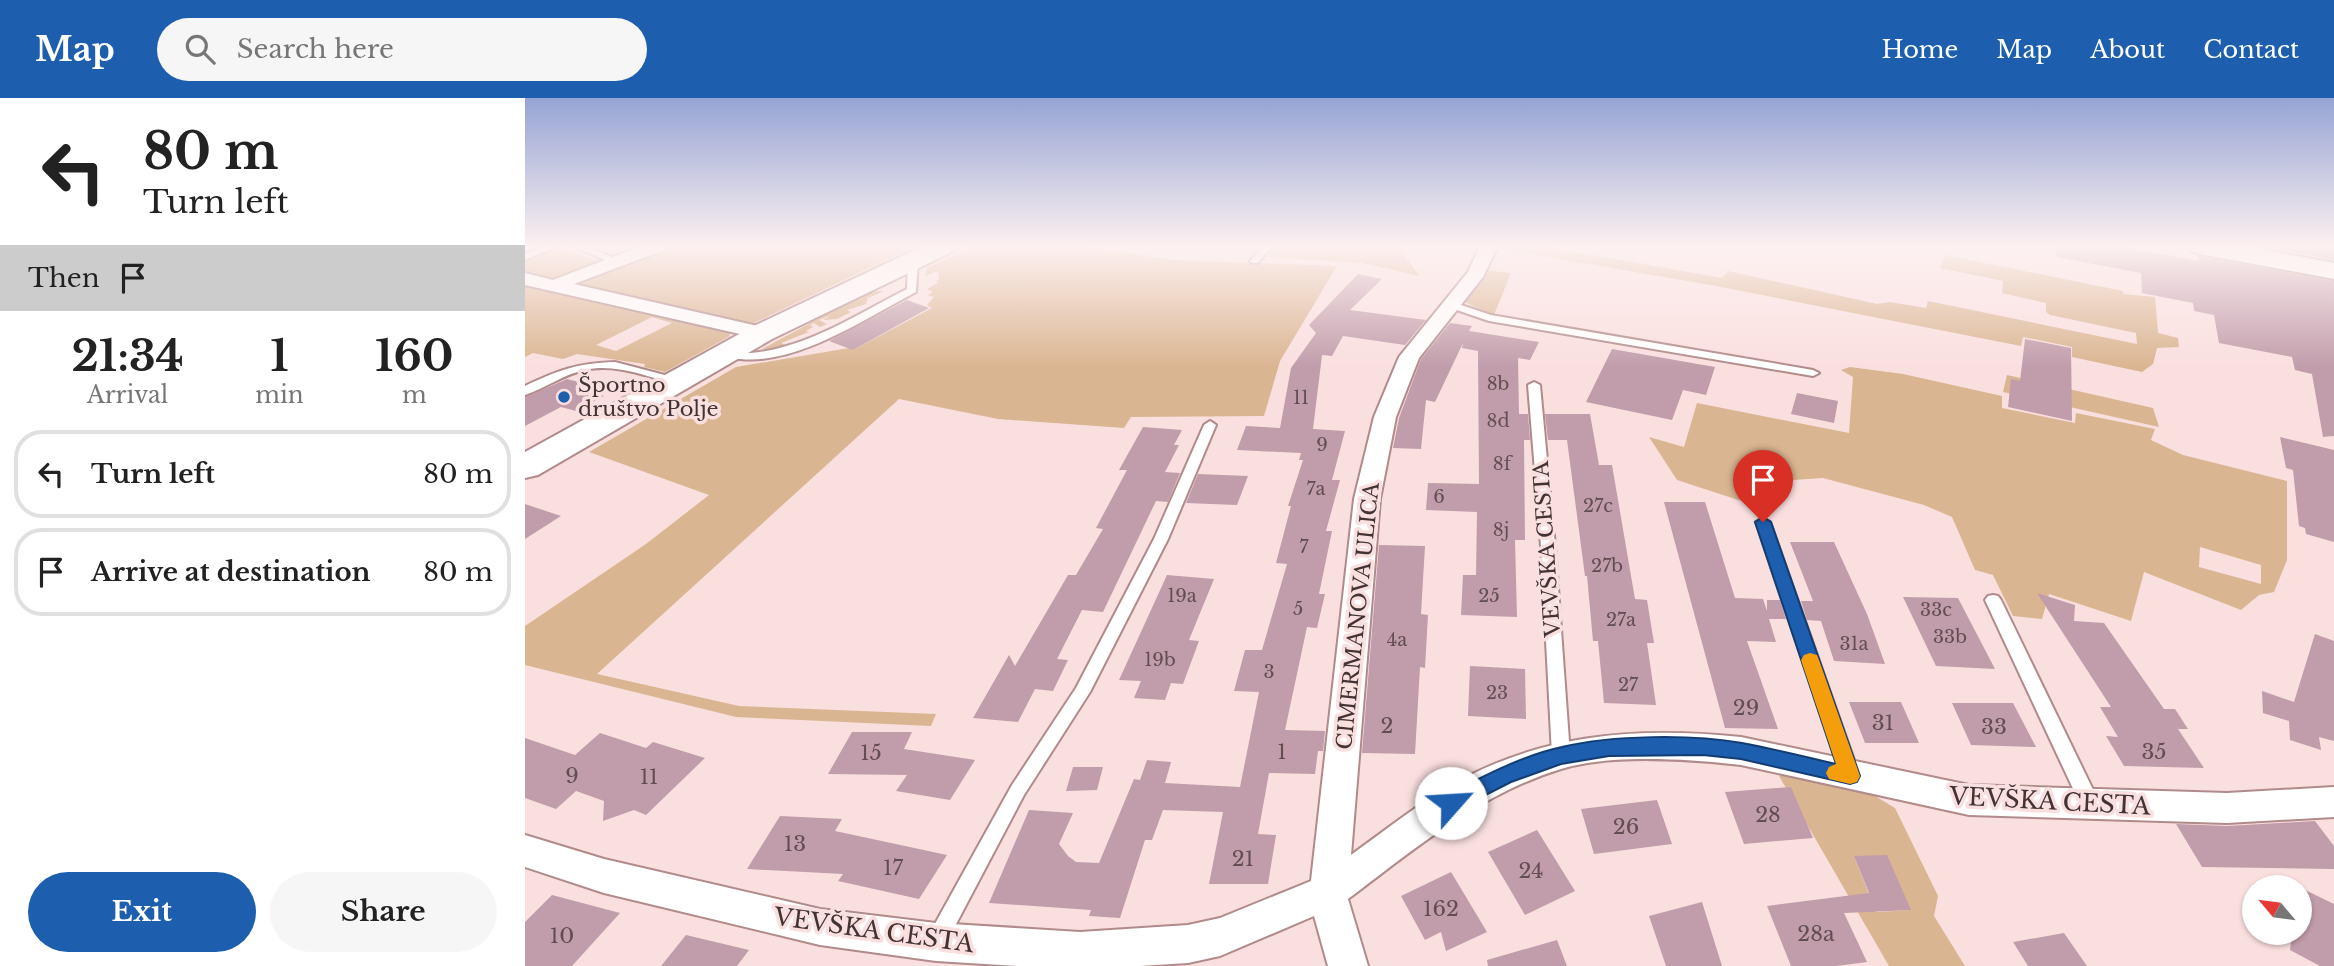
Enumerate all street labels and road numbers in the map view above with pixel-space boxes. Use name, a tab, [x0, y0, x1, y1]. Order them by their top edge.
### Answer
street label: VEVŠKA CESTA	[1528, 459, 1566, 639]
street label: CIMERMANOVA ULICA	[1331, 480, 1385, 751]
street label: VEVŠKA CESTA	[1948, 780, 2152, 821]
street label: VEVŠKA CESTA	[771, 900, 976, 958]

